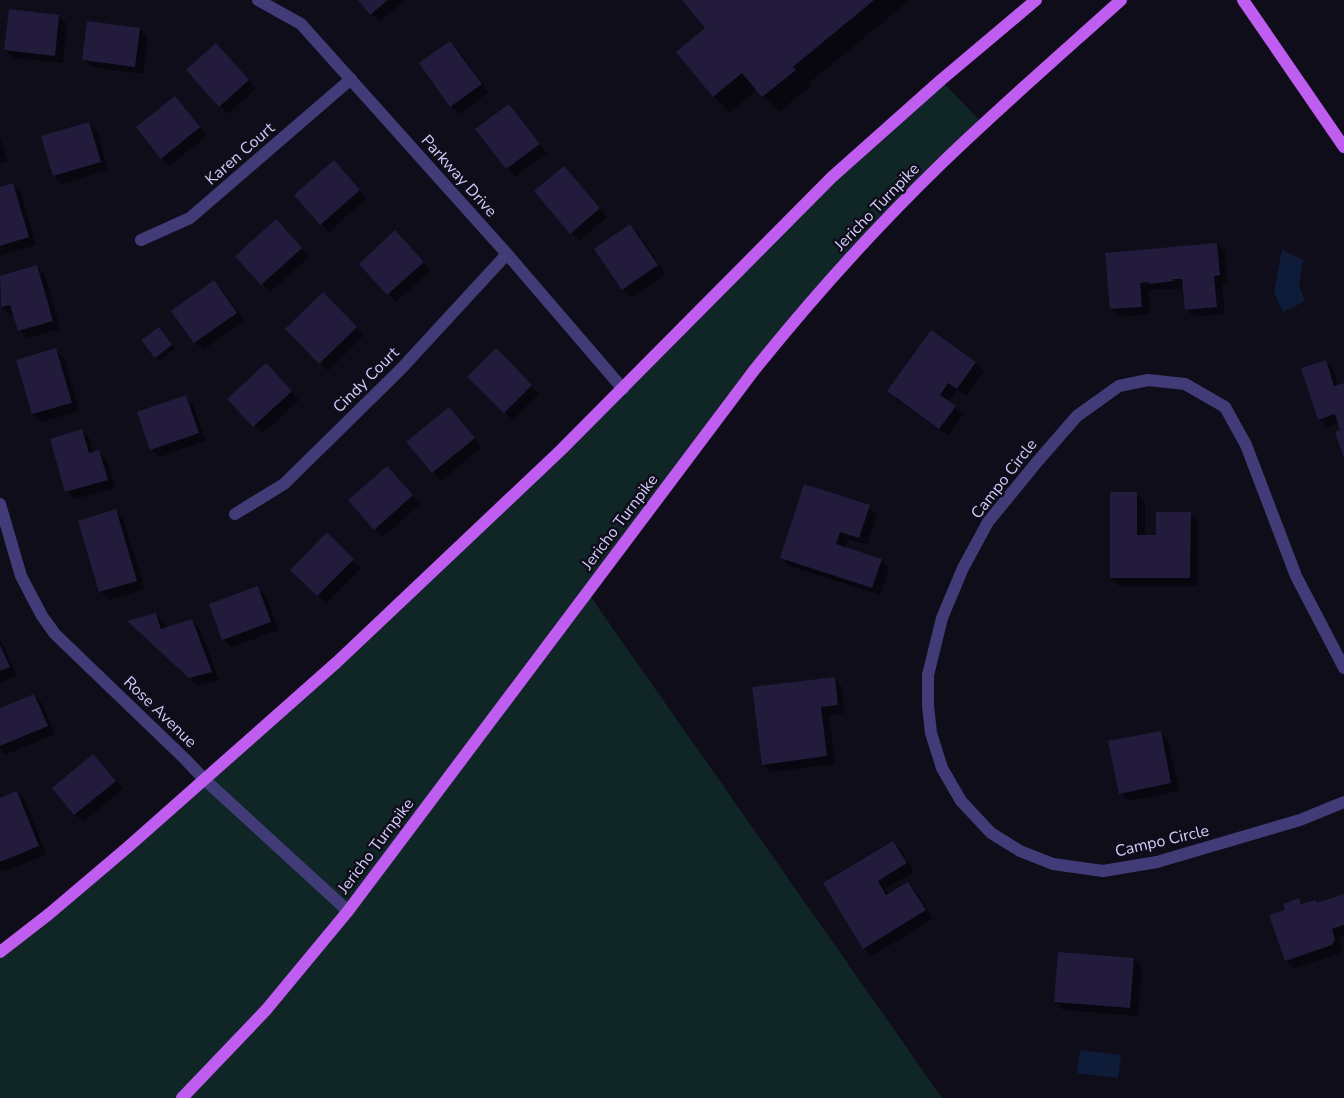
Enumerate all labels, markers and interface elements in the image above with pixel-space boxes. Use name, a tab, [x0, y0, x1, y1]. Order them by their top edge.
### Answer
street label: Karen Court	[200, 117, 280, 190]
street label: Parkway Drive	[416, 130, 502, 222]
street label: Jericho Turnpike	[829, 158, 925, 256]
street label: Cindy Court	[328, 342, 404, 418]
street label: Campo Circle	[966, 435, 1042, 523]
street label: Jericho Turnpike	[576, 470, 663, 575]
street label: Rose Avenue	[118, 671, 202, 753]
street label: Jericho Turnpike	[332, 794, 419, 899]
street label: Campo Circle	[1113, 820, 1211, 862]

